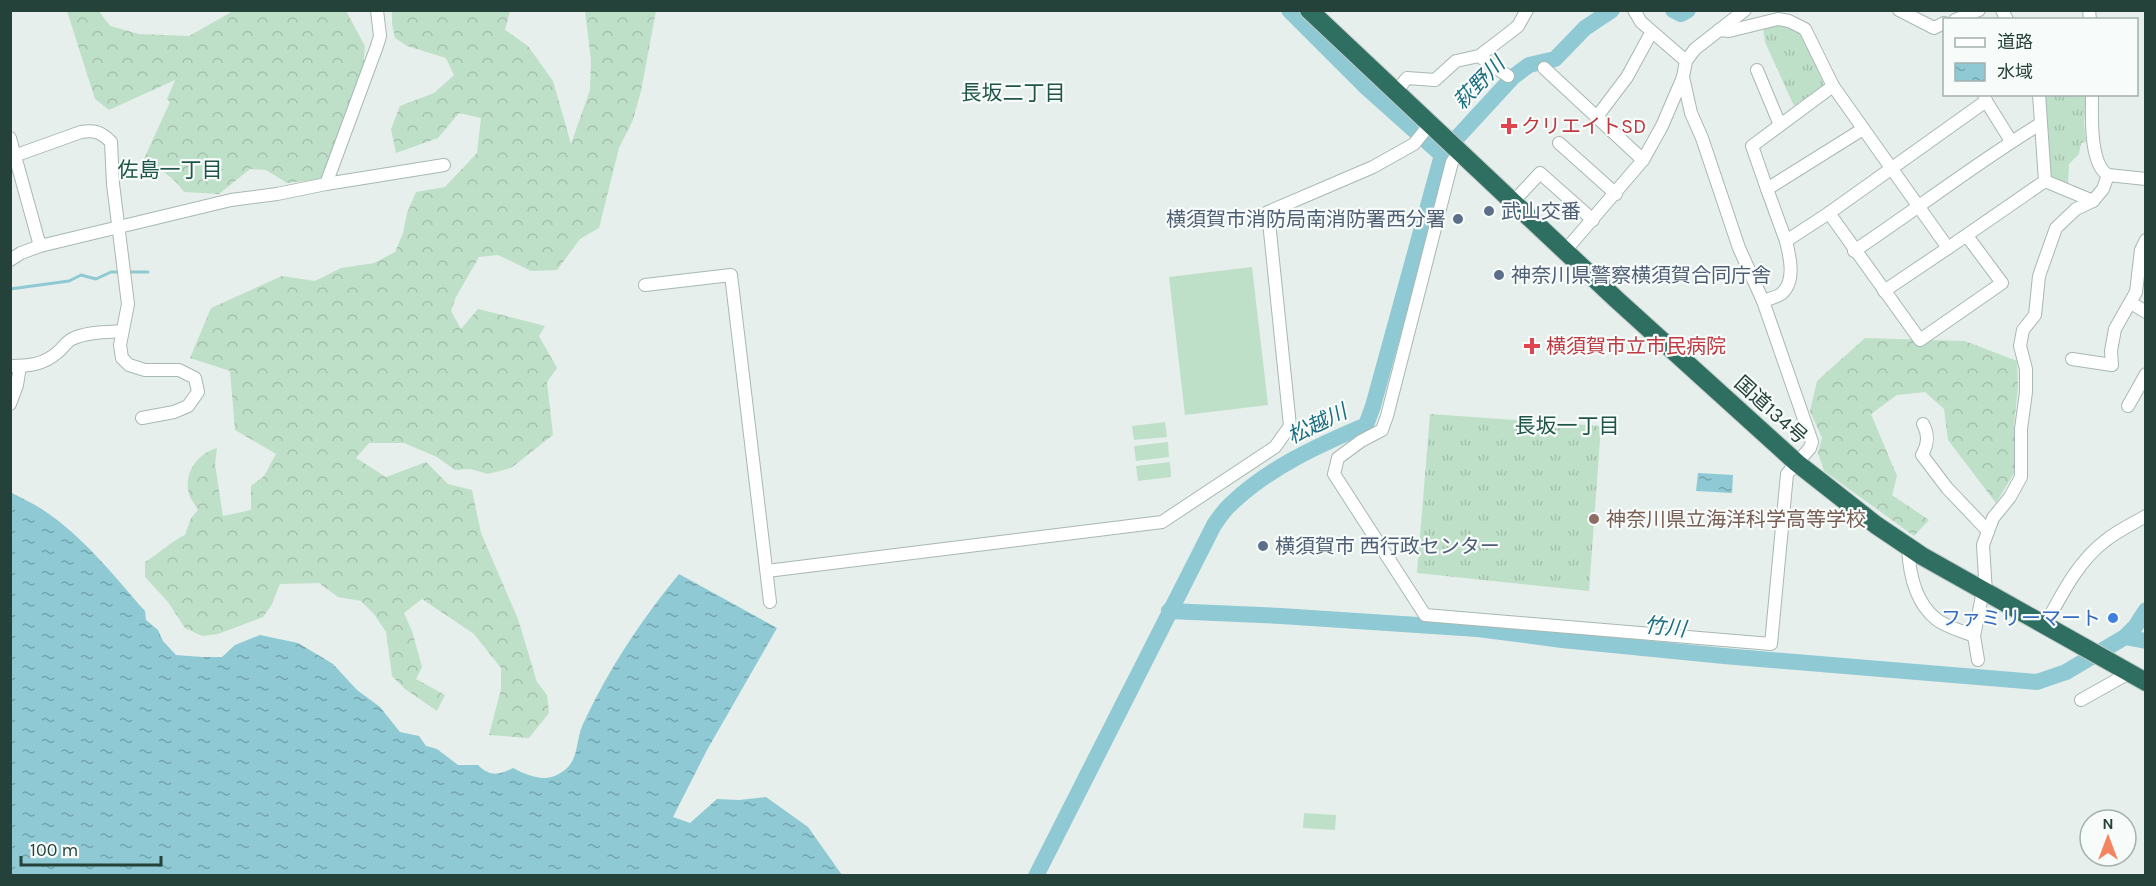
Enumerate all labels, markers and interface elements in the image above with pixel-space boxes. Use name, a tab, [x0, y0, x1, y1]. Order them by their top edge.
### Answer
legend	[1943, 18, 2138, 96]
text: 道路	[1997, 31, 2033, 53]
water label: 萩野川	[1448, 51, 1511, 114]
text: 水域	[1997, 61, 2033, 83]
district label: 長坂二丁目	[961, 81, 1066, 105]
place label: クリエイトSD	[1521, 115, 1646, 138]
marker: クリエイトSD	[1502, 119, 1516, 133]
district label: 佐島一丁目	[118, 158, 223, 182]
place label: 武山交番	[1501, 200, 1581, 223]
marker: 武山交番	[1482, 204, 1496, 218]
place label: 横須賀市消防局南消防署西分署	[1166, 208, 1446, 231]
marker: 横須賀市消防局南消防署西分署	[1451, 212, 1465, 226]
place label: 神奈川県警察横須賀合同庁舎	[1511, 264, 1771, 287]
marker: 神奈川県警察横須賀合同庁舎	[1492, 268, 1506, 282]
place label: 横須賀市立市民病院	[1546, 335, 1726, 358]
marker: 横須賀市立市民病院	[1523, 337, 1541, 355]
street label: 国道134号	[1730, 371, 1812, 449]
water label: 松越川	[1283, 399, 1352, 449]
district label: 長坂一丁目	[1515, 414, 1620, 438]
place label: 神奈川県立海洋科学高等学校	[1606, 508, 1866, 531]
marker: 神奈川県立海洋科学高等学校	[1587, 512, 1601, 526]
place label: 横須賀市 西行政センター	[1275, 535, 1500, 558]
marker: 横須賀市 西行政センター	[1256, 539, 1270, 553]
place label: ファミリーマート	[1941, 607, 2101, 630]
marker: ファミリーマート	[2106, 611, 2120, 625]
water label: 竹川	[1643, 613, 1689, 641]
north arrow	[2078, 808, 2138, 868]
text: N	[2102, 814, 2114, 833]
scale bar	[21, 829, 160, 867]
text: 100 m	[30, 839, 78, 861]

